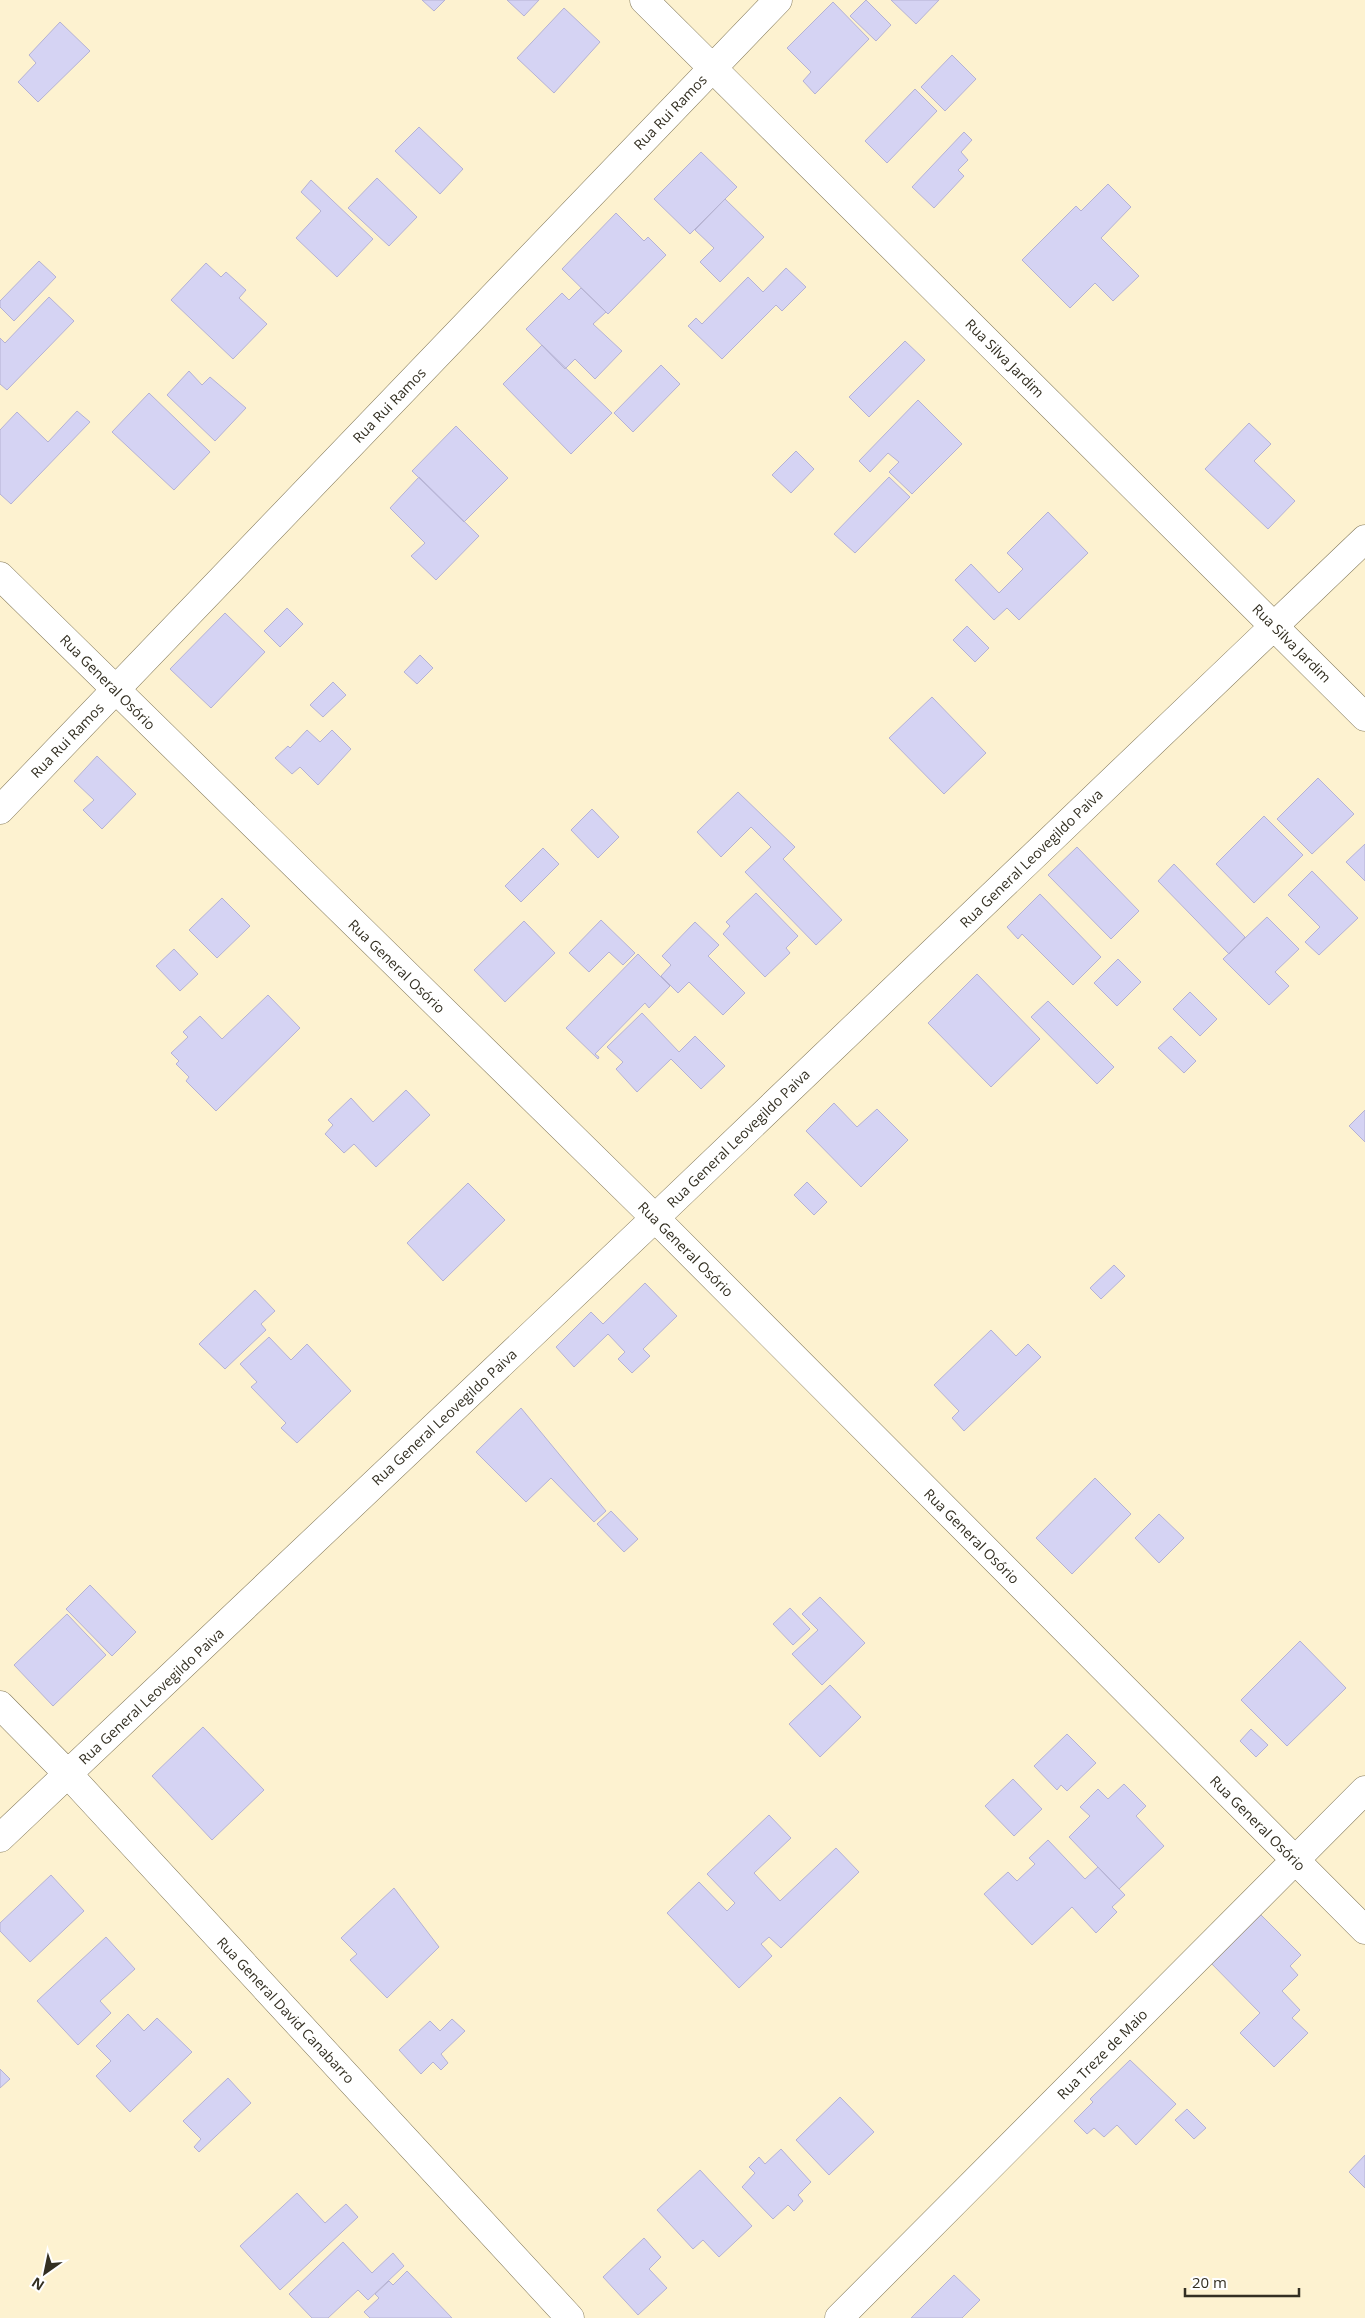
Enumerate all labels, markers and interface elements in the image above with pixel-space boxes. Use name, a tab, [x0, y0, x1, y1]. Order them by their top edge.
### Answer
street label: Rua Rui Ramos	[629, 70, 711, 154]
street label: Rua Silva Jardim	[961, 314, 1049, 402]
street label: Rua Rui Ramos	[348, 363, 430, 447]
street label: Rua Silva Jardim	[1248, 599, 1336, 687]
street label: Rua General Osório	[56, 630, 160, 734]
street label: Rua Rui Ramos	[26, 698, 108, 782]
street label: Rua General Leovegildo Paiva	[955, 784, 1107, 932]
street label: Rua General Osório	[345, 915, 449, 1017]
street label: Rua General Leovegildo Paiva	[662, 1064, 814, 1212]
street label: Rua General Osório	[634, 1197, 738, 1301]
street label: Rua General Leovegildo Paiva	[367, 1345, 521, 1489]
street label: Rua General Osório	[920, 1484, 1024, 1588]
street label: Rua General Leovegildo Paiva	[74, 1624, 228, 1768]
street label: Rua General Osório	[1206, 1771, 1310, 1875]
street label: Rua General David Canabarro	[213, 1933, 359, 2087]
street label: Rua Treze de Maio	[1053, 2005, 1151, 2103]
north arrow	[20, 2248, 70, 2298]
scale bar	[1185, 2266, 1299, 2298]
text: 20 m	[1192, 2272, 1227, 2292]
text: N	[28, 2273, 48, 2295]

